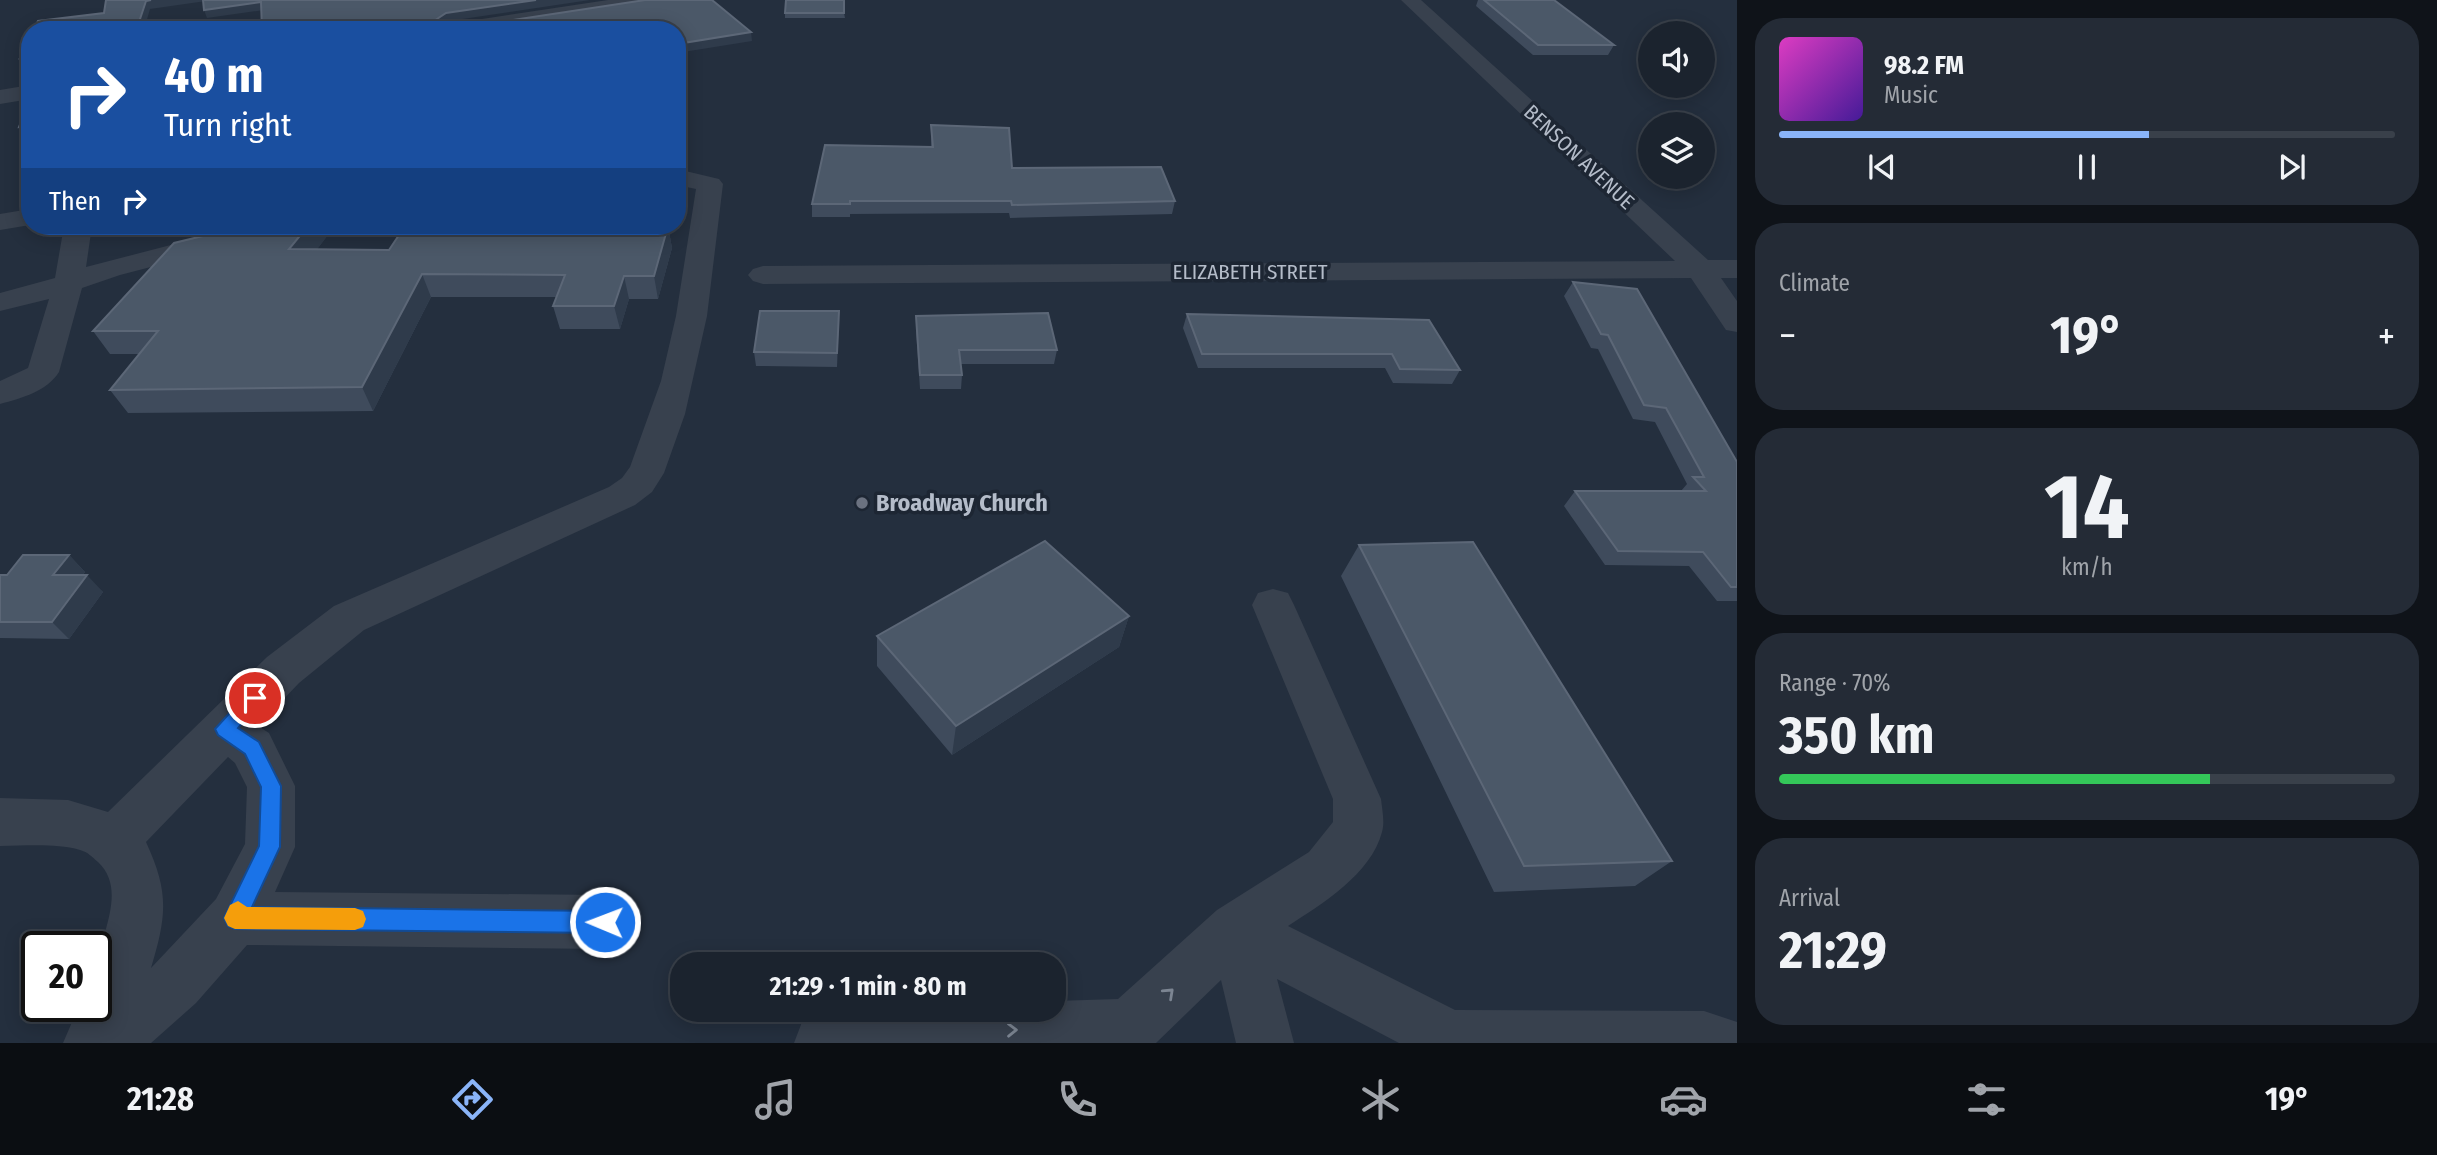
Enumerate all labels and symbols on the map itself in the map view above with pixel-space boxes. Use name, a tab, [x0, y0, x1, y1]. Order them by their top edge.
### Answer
street label: BENSON AVENUE	[1518, 99, 1640, 215]
street label: ELIZABETH STREET	[1173, 259, 1328, 285]
place label: Broadway Church	[876, 489, 1048, 517]
marker: Broadway Church	[854, 495, 870, 511]
pin	[225, 668, 285, 728]
position arrow	[568, 885, 642, 959]
speed limit sign: 20	[21, 931, 112, 1022]
one-way arrow	[1160, 988, 1173, 1001]
one-way arrow	[1007, 1023, 1018, 1038]

